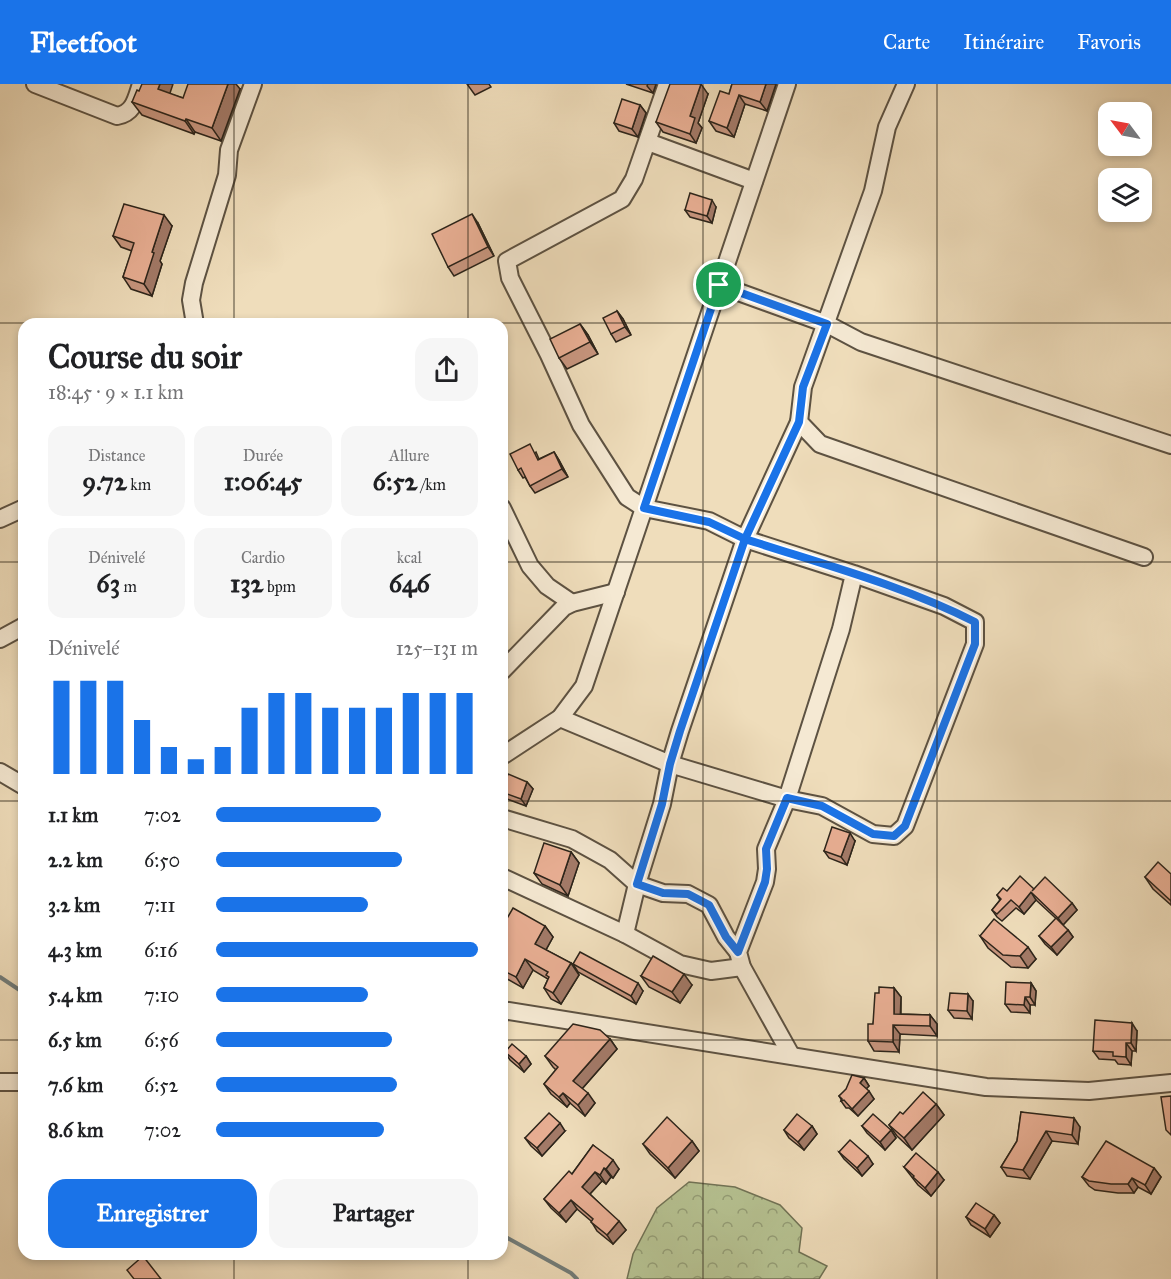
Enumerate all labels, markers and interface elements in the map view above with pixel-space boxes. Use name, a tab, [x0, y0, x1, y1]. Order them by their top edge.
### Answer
text: Fleetfoot	[30, 25, 137, 60]
text: Carte	[883, 29, 930, 55]
text: Itinéraire	[963, 29, 1044, 55]
text: Favoris	[1077, 29, 1141, 55]
north arrow	[1098, 102, 1152, 156]
map controls	[1098, 102, 1152, 222]
button: layers	[1098, 168, 1152, 222]
pin	[693, 259, 744, 310]
icon: arrive	[702, 268, 735, 301]
text: Course du soir	[48, 337, 242, 377]
button: share	[415, 338, 478, 401]
text: 18:45 · 9 × 1.1 km	[48, 380, 184, 404]
text: Distance	[88, 446, 145, 465]
text: Durée	[243, 446, 283, 465]
text: Allure	[389, 446, 430, 465]
text: 9.72	[82, 465, 127, 497]
text: 1:06:45	[224, 465, 302, 497]
text: 6:52	[373, 465, 417, 497]
text: km	[127, 475, 151, 494]
text: /km	[417, 475, 446, 494]
text: Dénivelé	[88, 548, 145, 567]
text: Cardio	[241, 548, 285, 567]
text: kcal	[397, 548, 422, 567]
text: 63	[96, 567, 120, 599]
text: 132	[230, 567, 263, 599]
text: 646	[389, 567, 430, 599]
text: m	[120, 577, 137, 596]
text: bpm	[263, 577, 296, 596]
text: Dénivelé	[48, 636, 120, 660]
text: 125–131 m	[396, 636, 478, 660]
text: 1.1 km	[48, 803, 98, 827]
text: 7:02	[144, 803, 181, 827]
text: 2.2 km	[48, 848, 103, 872]
text: 6:50	[144, 848, 180, 872]
text: 3.2 km	[48, 893, 100, 917]
text: 7:11	[144, 893, 176, 917]
text: 4.3 km	[48, 938, 102, 962]
text: 6:16	[144, 938, 177, 962]
text: 5.4 km	[48, 983, 103, 1007]
text: 7:10	[144, 983, 179, 1007]
text: 6.5 km	[48, 1028, 102, 1052]
text: 6:56	[144, 1028, 179, 1052]
text: 7.6 km	[48, 1073, 103, 1097]
text: 6:52	[144, 1073, 178, 1097]
text: 8.6 km	[48, 1118, 103, 1142]
text: 7:02	[144, 1118, 181, 1142]
button: Enregistrer	[48, 1179, 257, 1248]
button: Partager	[269, 1179, 478, 1248]

